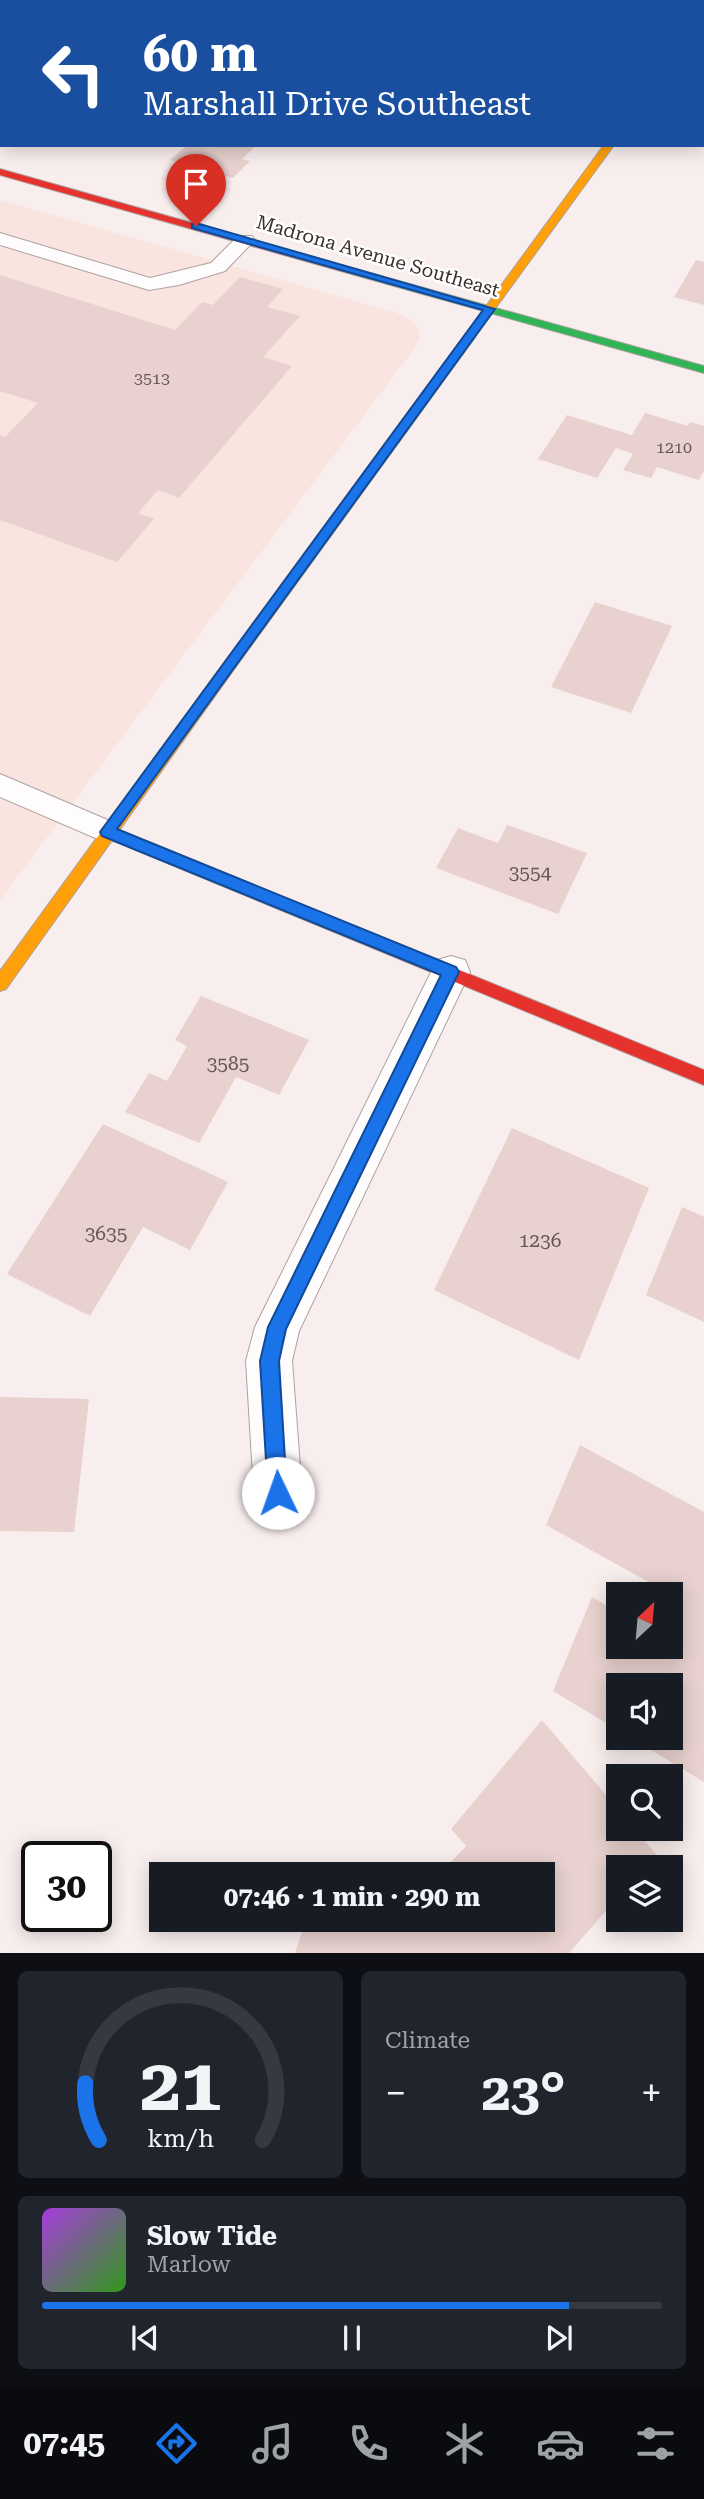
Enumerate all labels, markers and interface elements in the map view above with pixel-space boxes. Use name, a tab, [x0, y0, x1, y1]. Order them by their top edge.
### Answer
text: 60 m	[143, 26, 258, 83]
icon: left	[28, 28, 119, 119]
text: Marshall Drive Southeast	[143, 85, 531, 123]
pin	[166, 154, 226, 226]
icon: arrive	[177, 165, 215, 203]
street label: Madrona Avenue Southeast	[254, 210, 502, 302]
house number: 3513	[134, 369, 170, 388]
house number: 1210	[656, 438, 692, 457]
house number: 3554	[509, 861, 552, 884]
house number: 3585	[207, 1052, 249, 1075]
house number: 3635	[85, 1222, 127, 1245]
house number: 1236	[519, 1229, 561, 1252]
position arrow	[241, 1456, 315, 1530]
north arrow	[606, 1582, 682, 1659]
map controls	[606, 1582, 683, 1932]
button: sound	[606, 1673, 683, 1750]
button: search	[606, 1764, 683, 1841]
speed limit sign: 30	[21, 1841, 112, 1932]
button: layers	[606, 1855, 683, 1932]
text: 07:46 · 1 min · 290 m	[224, 1882, 480, 1912]
text: Climate	[385, 2027, 470, 2054]
text: 21	[140, 2044, 221, 2129]
text: 23°	[481, 2062, 566, 2123]
text: −	[385, 2071, 406, 2115]
text: +	[641, 2071, 662, 2115]
text: km/h	[147, 2124, 214, 2153]
text: Slow Tide	[147, 2221, 277, 2251]
text: Marlow	[147, 2251, 230, 2278]
icon: previous	[126, 2319, 164, 2357]
icon: pause	[333, 2319, 371, 2357]
icon: next	[540, 2319, 578, 2357]
icon: directions	[152, 2419, 201, 2468]
icon: music	[248, 2419, 297, 2468]
icon: phone	[344, 2419, 393, 2468]
icon: climate	[440, 2419, 489, 2468]
icon: car	[536, 2419, 585, 2468]
icon: filters	[631, 2419, 680, 2468]
text: 07:45	[23, 2424, 105, 2462]

